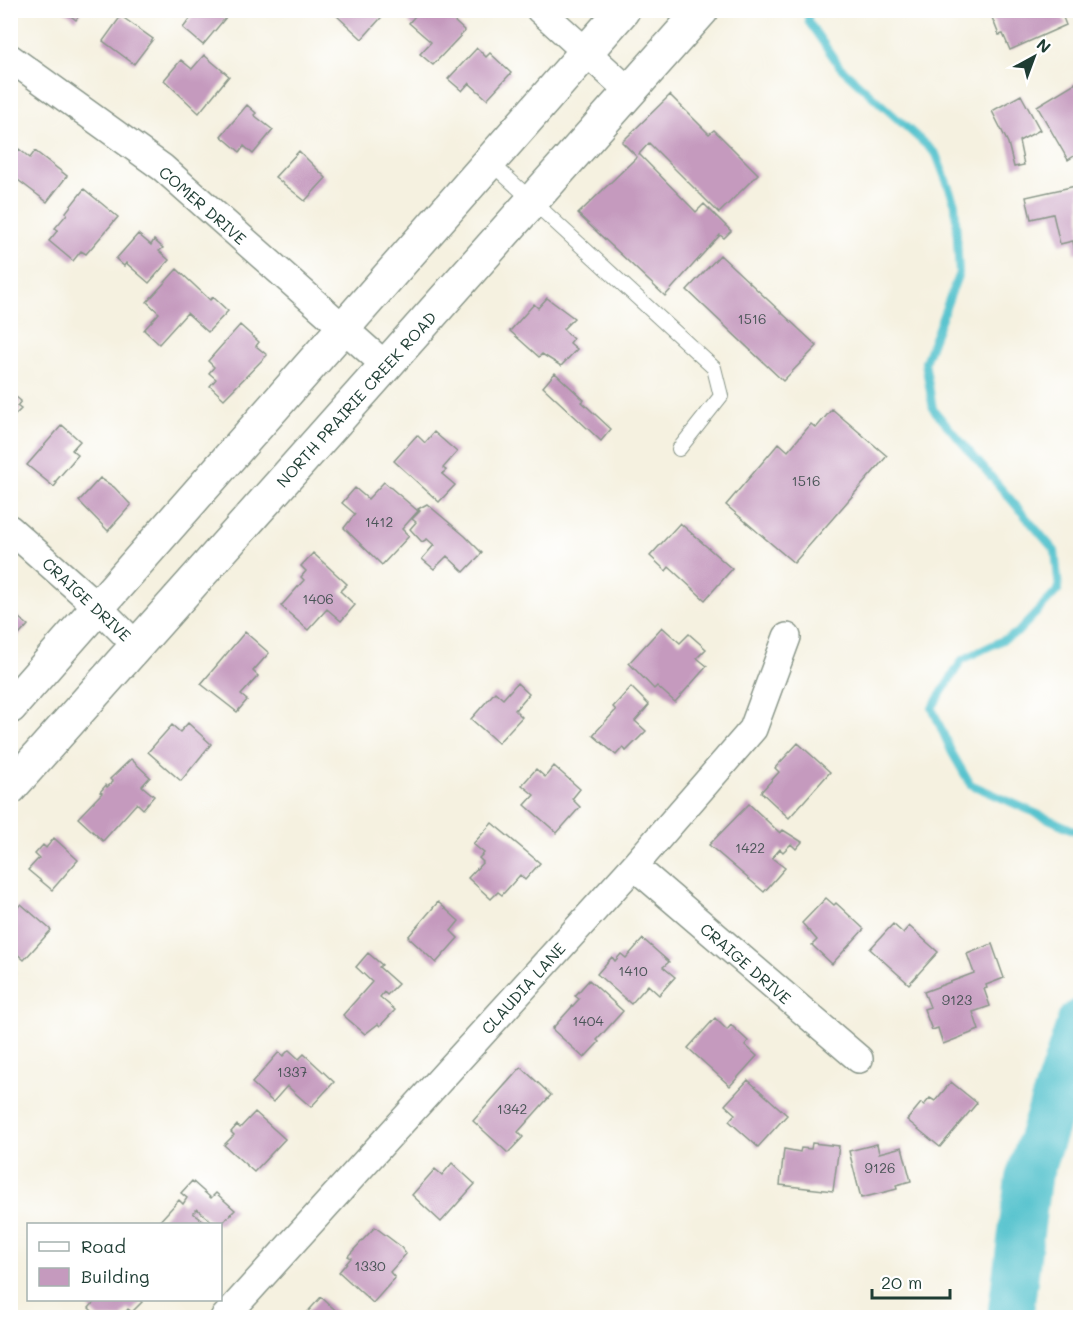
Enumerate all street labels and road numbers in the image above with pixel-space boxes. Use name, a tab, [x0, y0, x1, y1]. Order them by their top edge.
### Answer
street label: COMER DRIVE	[155, 161, 251, 249]
street label: NORTH PRAIRIE CREEK ROAD	[271, 307, 441, 491]
street label: CRAIGE DRIVE	[38, 553, 136, 645]
street label: CRAIGE DRIVE	[696, 918, 796, 1008]
street label: CLAUDIA LANE	[476, 938, 570, 1038]

